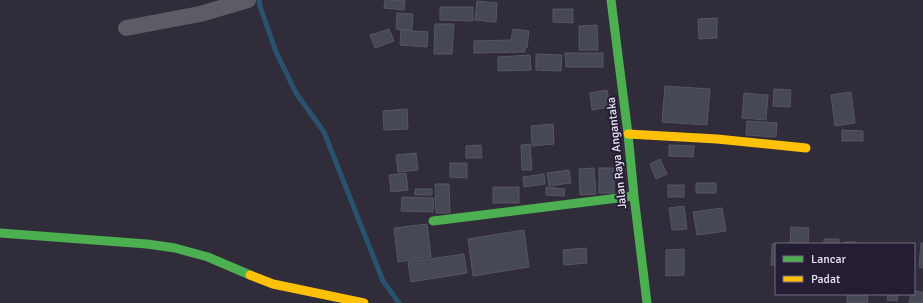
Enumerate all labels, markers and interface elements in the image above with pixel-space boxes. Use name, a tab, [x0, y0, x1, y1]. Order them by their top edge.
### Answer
street label: Jalan Raya Angantaka	[604, 96, 630, 210]
legend	[775, 243, 915, 295]
text: Lancar	[811, 252, 847, 267]
text: Padat	[811, 272, 840, 287]

